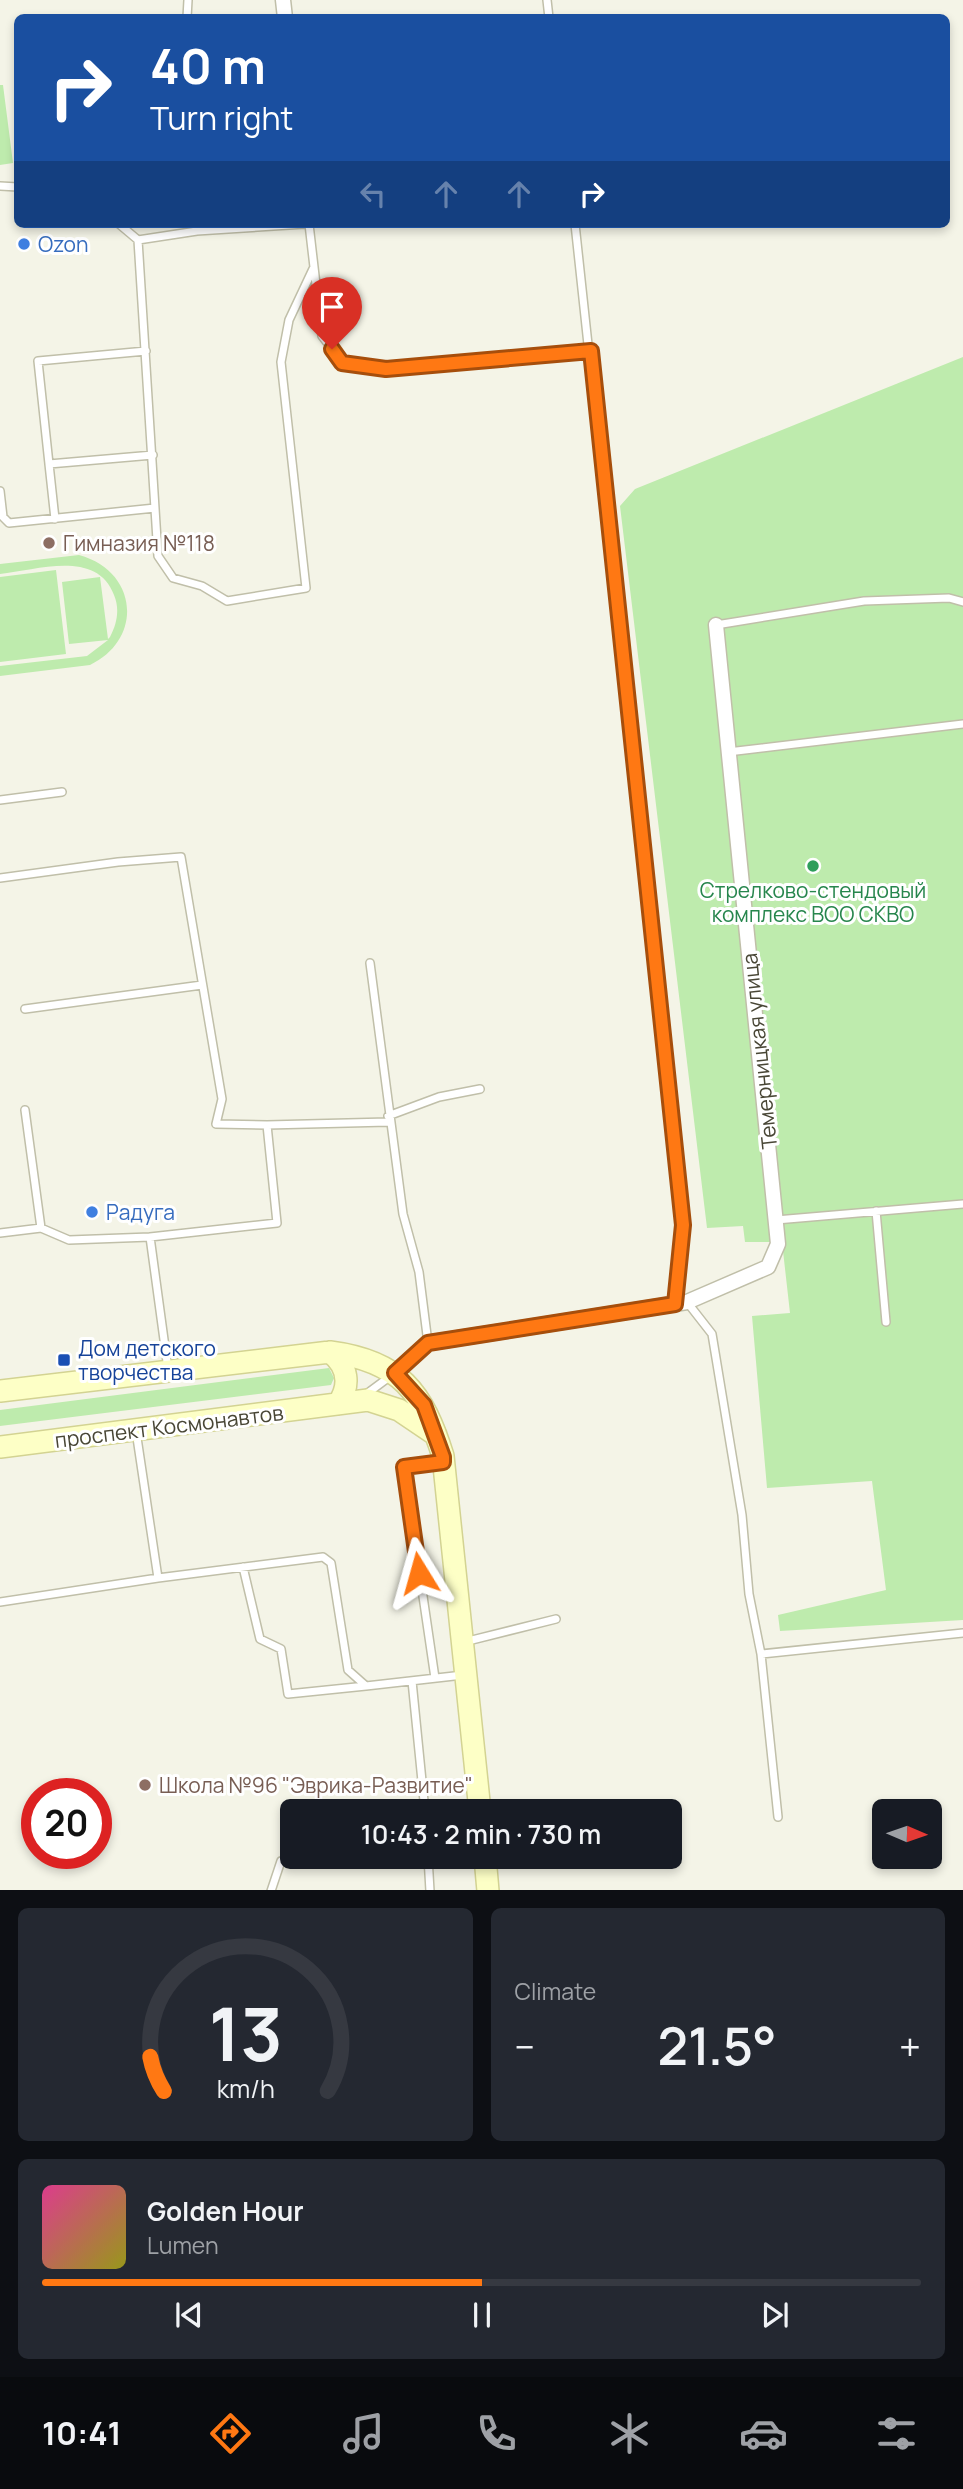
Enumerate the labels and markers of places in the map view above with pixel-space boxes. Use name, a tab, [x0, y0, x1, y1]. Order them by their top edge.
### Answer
place label: Ozon	[38, 230, 88, 258]
marker: Ozon	[16, 236, 32, 252]
pin	[302, 277, 362, 349]
place label: Гимназия №118	[63, 529, 215, 557]
marker: Гимназия №118	[41, 535, 57, 551]
marker: Стрелково-стендовый комплекс ВОО СКВО	[805, 858, 821, 874]
place label: Стрелково-стендовый комплекс ВОО СКВО	[700, 876, 926, 928]
place label: Радуга	[106, 1198, 175, 1226]
marker: Радуга	[84, 1204, 100, 1220]
place label: Дом детского творчества	[78, 1334, 216, 1386]
marker: Дом детского творчества	[56, 1352, 72, 1368]
place label: Школа №96 "Эврика-Развитие"	[159, 1771, 473, 1799]
marker: Школа №96 "Эврика-Развитие"	[137, 1777, 153, 1793]

